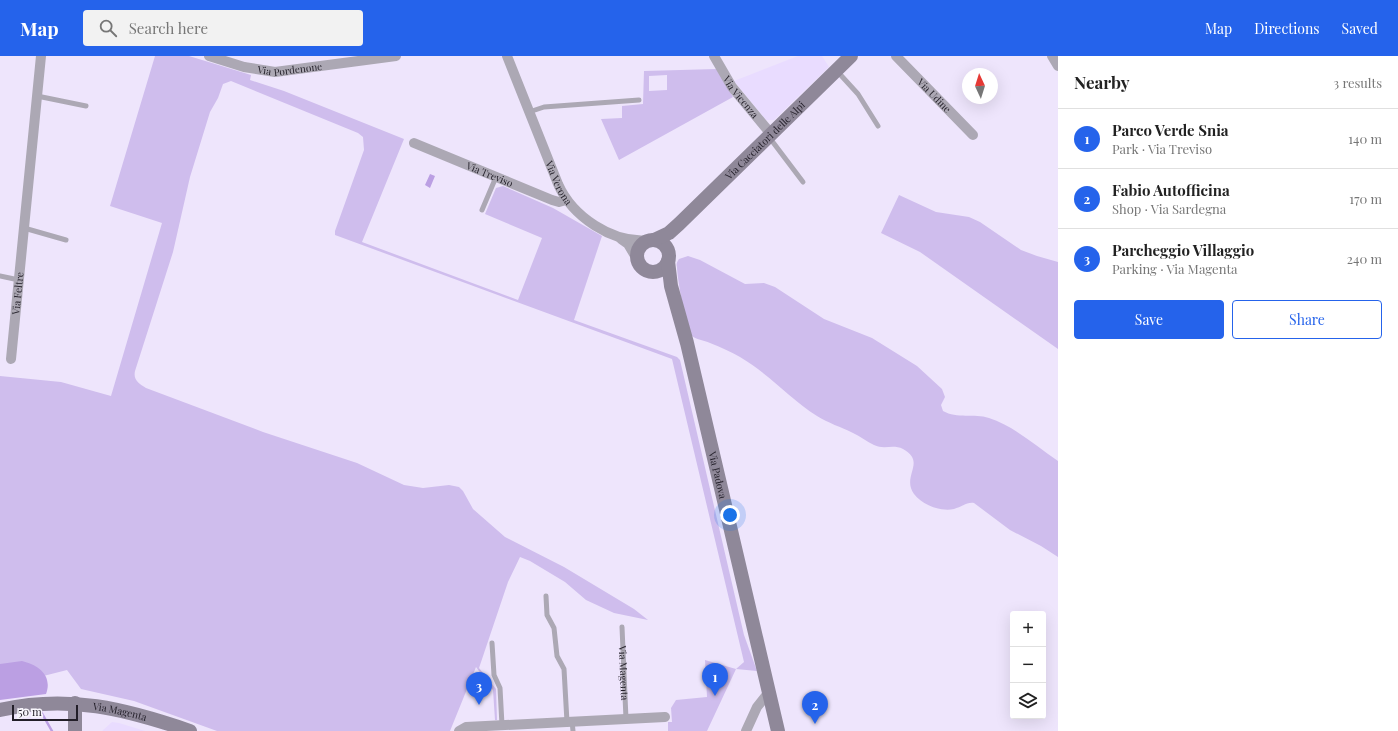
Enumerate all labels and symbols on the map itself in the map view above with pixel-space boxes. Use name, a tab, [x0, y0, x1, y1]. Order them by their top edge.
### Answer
street label: Via Pordenone	[255, 59, 323, 79]
north arrow	[962, 68, 998, 104]
street label: Via Vicenza	[719, 72, 762, 121]
street label: Via Udine	[914, 74, 954, 116]
street label: Via Cacciatori delle Alpi	[721, 98, 808, 183]
street label: Via Treviso	[463, 158, 516, 190]
street label: Via Verona	[542, 158, 576, 208]
street label: Via Feltre	[8, 271, 27, 316]
street label: Via Padova	[705, 449, 730, 500]
your location	[720, 505, 740, 525]
street label: Via Magenta	[616, 644, 632, 701]
pin: 1	[702, 663, 728, 696]
pin: 3	[466, 672, 492, 705]
pin: 2	[802, 691, 828, 724]
street label: Via Magenta	[91, 699, 148, 724]
scale bar	[12, 703, 78, 722]

